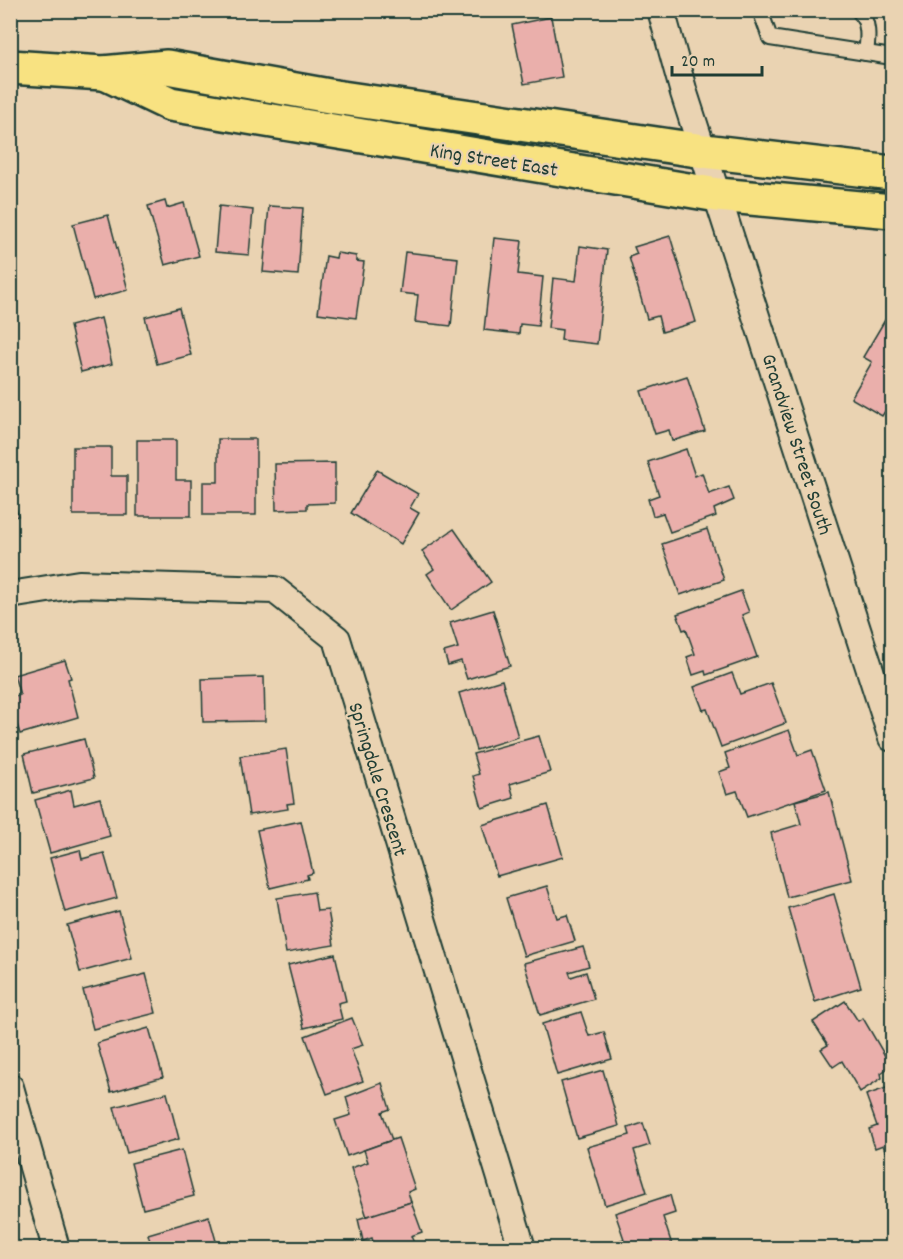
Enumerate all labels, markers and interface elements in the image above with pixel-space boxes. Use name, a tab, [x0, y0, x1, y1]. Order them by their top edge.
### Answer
scale bar	[672, 39, 762, 77]
text: 20 m	[681, 50, 715, 75]
street label: King Street East	[427, 137, 560, 187]
street label: Grandview Street South	[752, 350, 839, 539]
street label: Springdale Crescent	[338, 699, 414, 861]

